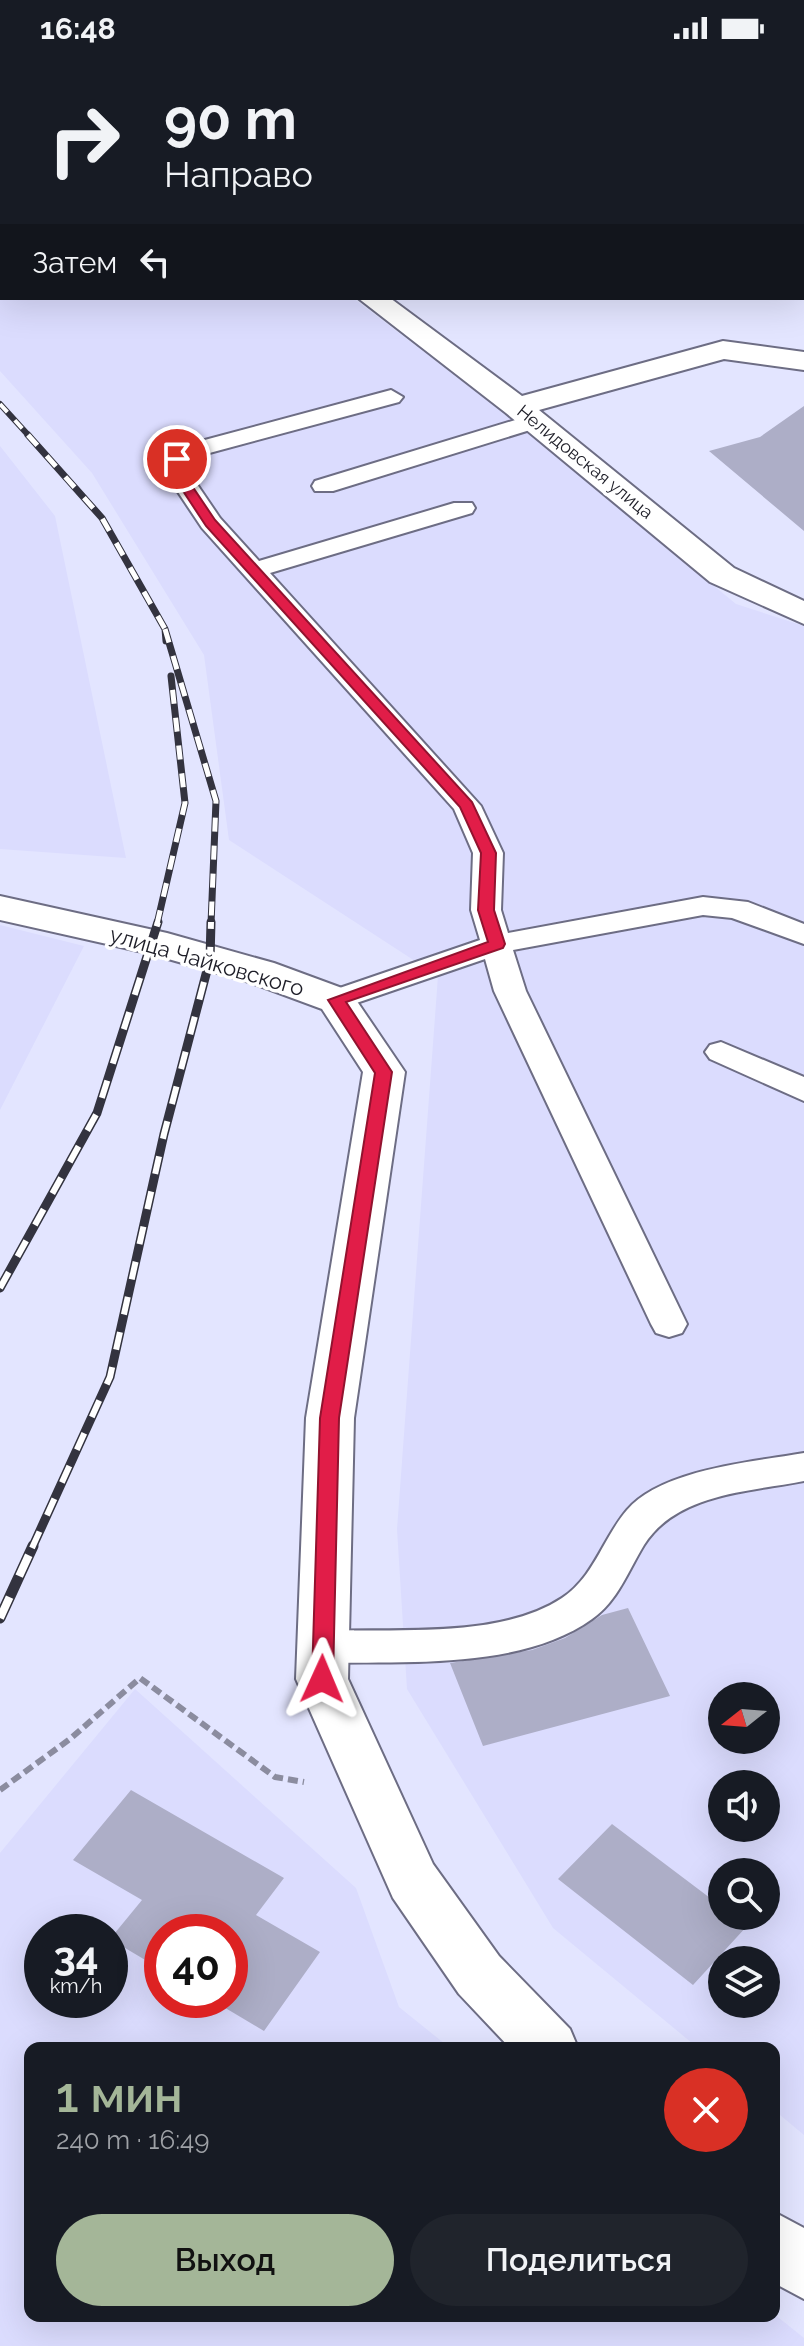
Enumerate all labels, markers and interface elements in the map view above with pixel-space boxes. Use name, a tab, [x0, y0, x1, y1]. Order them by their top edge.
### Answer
text: 16:48	[40, 11, 116, 46]
text: 90 m	[164, 86, 297, 152]
icon: right	[32, 88, 136, 192]
text: Направо	[164, 153, 313, 195]
icon: left	[133, 240, 177, 284]
text: Затем	[32, 245, 117, 280]
street label: Нелидовская улица	[513, 400, 658, 523]
pin	[143, 425, 211, 493]
icon: arrive	[155, 437, 199, 481]
street label: улица Чайковского	[107, 921, 307, 1001]
position arrow	[280, 1637, 364, 1721]
north arrow	[708, 1682, 780, 1754]
map controls	[708, 1682, 780, 2018]
button: sound	[708, 1770, 780, 1842]
button: search	[708, 1858, 780, 1930]
speed limit sign: 40	[144, 1914, 248, 2018]
text: 34	[53, 1932, 99, 1979]
button: layers	[708, 1946, 780, 2018]
text: km/h	[50, 1974, 102, 1998]
text: 1 мин	[56, 2067, 183, 2123]
button: close	[664, 2068, 748, 2152]
text: 240 m · 16:49	[56, 2125, 209, 2155]
button: Выход	[56, 2214, 394, 2306]
button: Поделиться	[410, 2214, 748, 2306]

